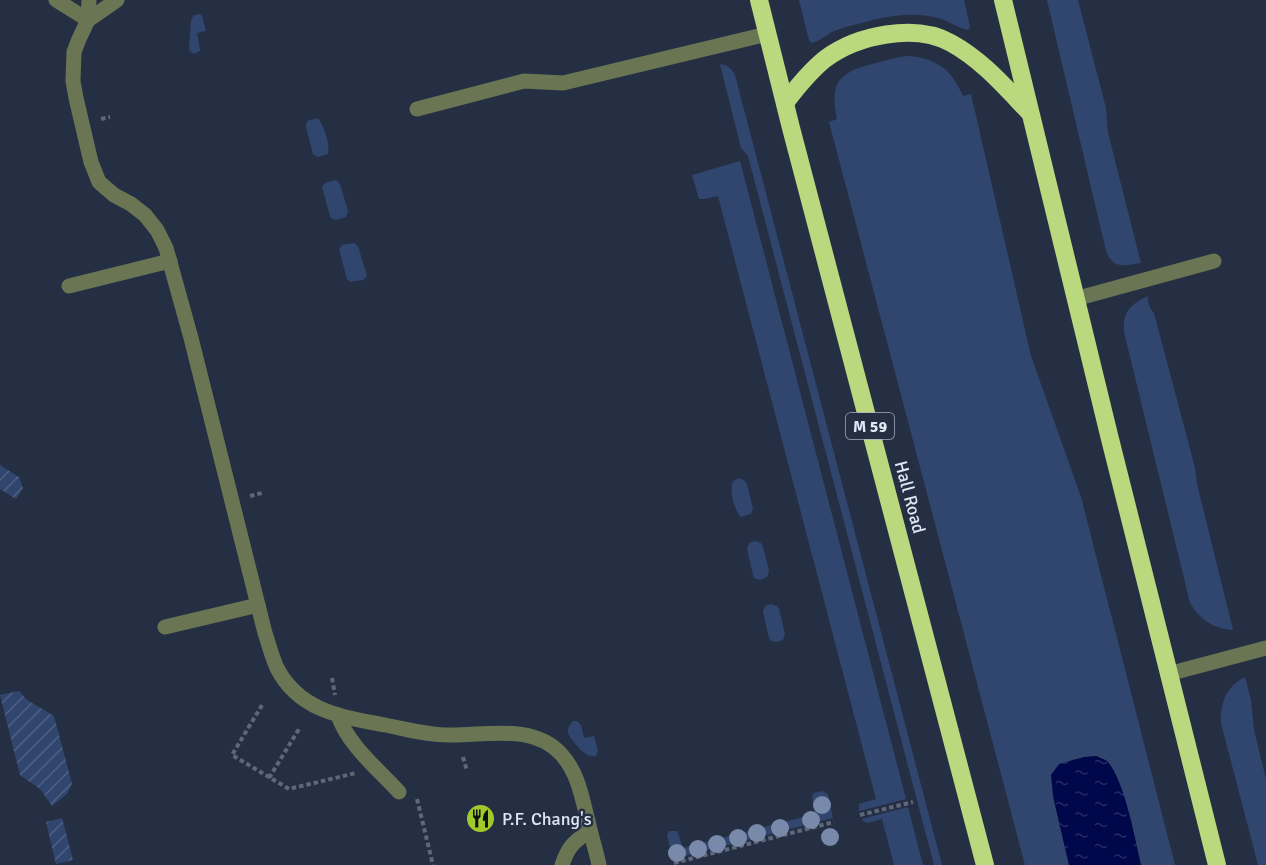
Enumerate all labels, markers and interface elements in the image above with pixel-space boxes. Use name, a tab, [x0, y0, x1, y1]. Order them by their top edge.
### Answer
road number: M 59	[846, 413, 894, 439]
street label: Hall Road	[890, 458, 930, 536]
restaurant icon: P.F. Chang's	[465, 803, 497, 835]
place label: P.F. Chang's	[502, 808, 592, 830]

